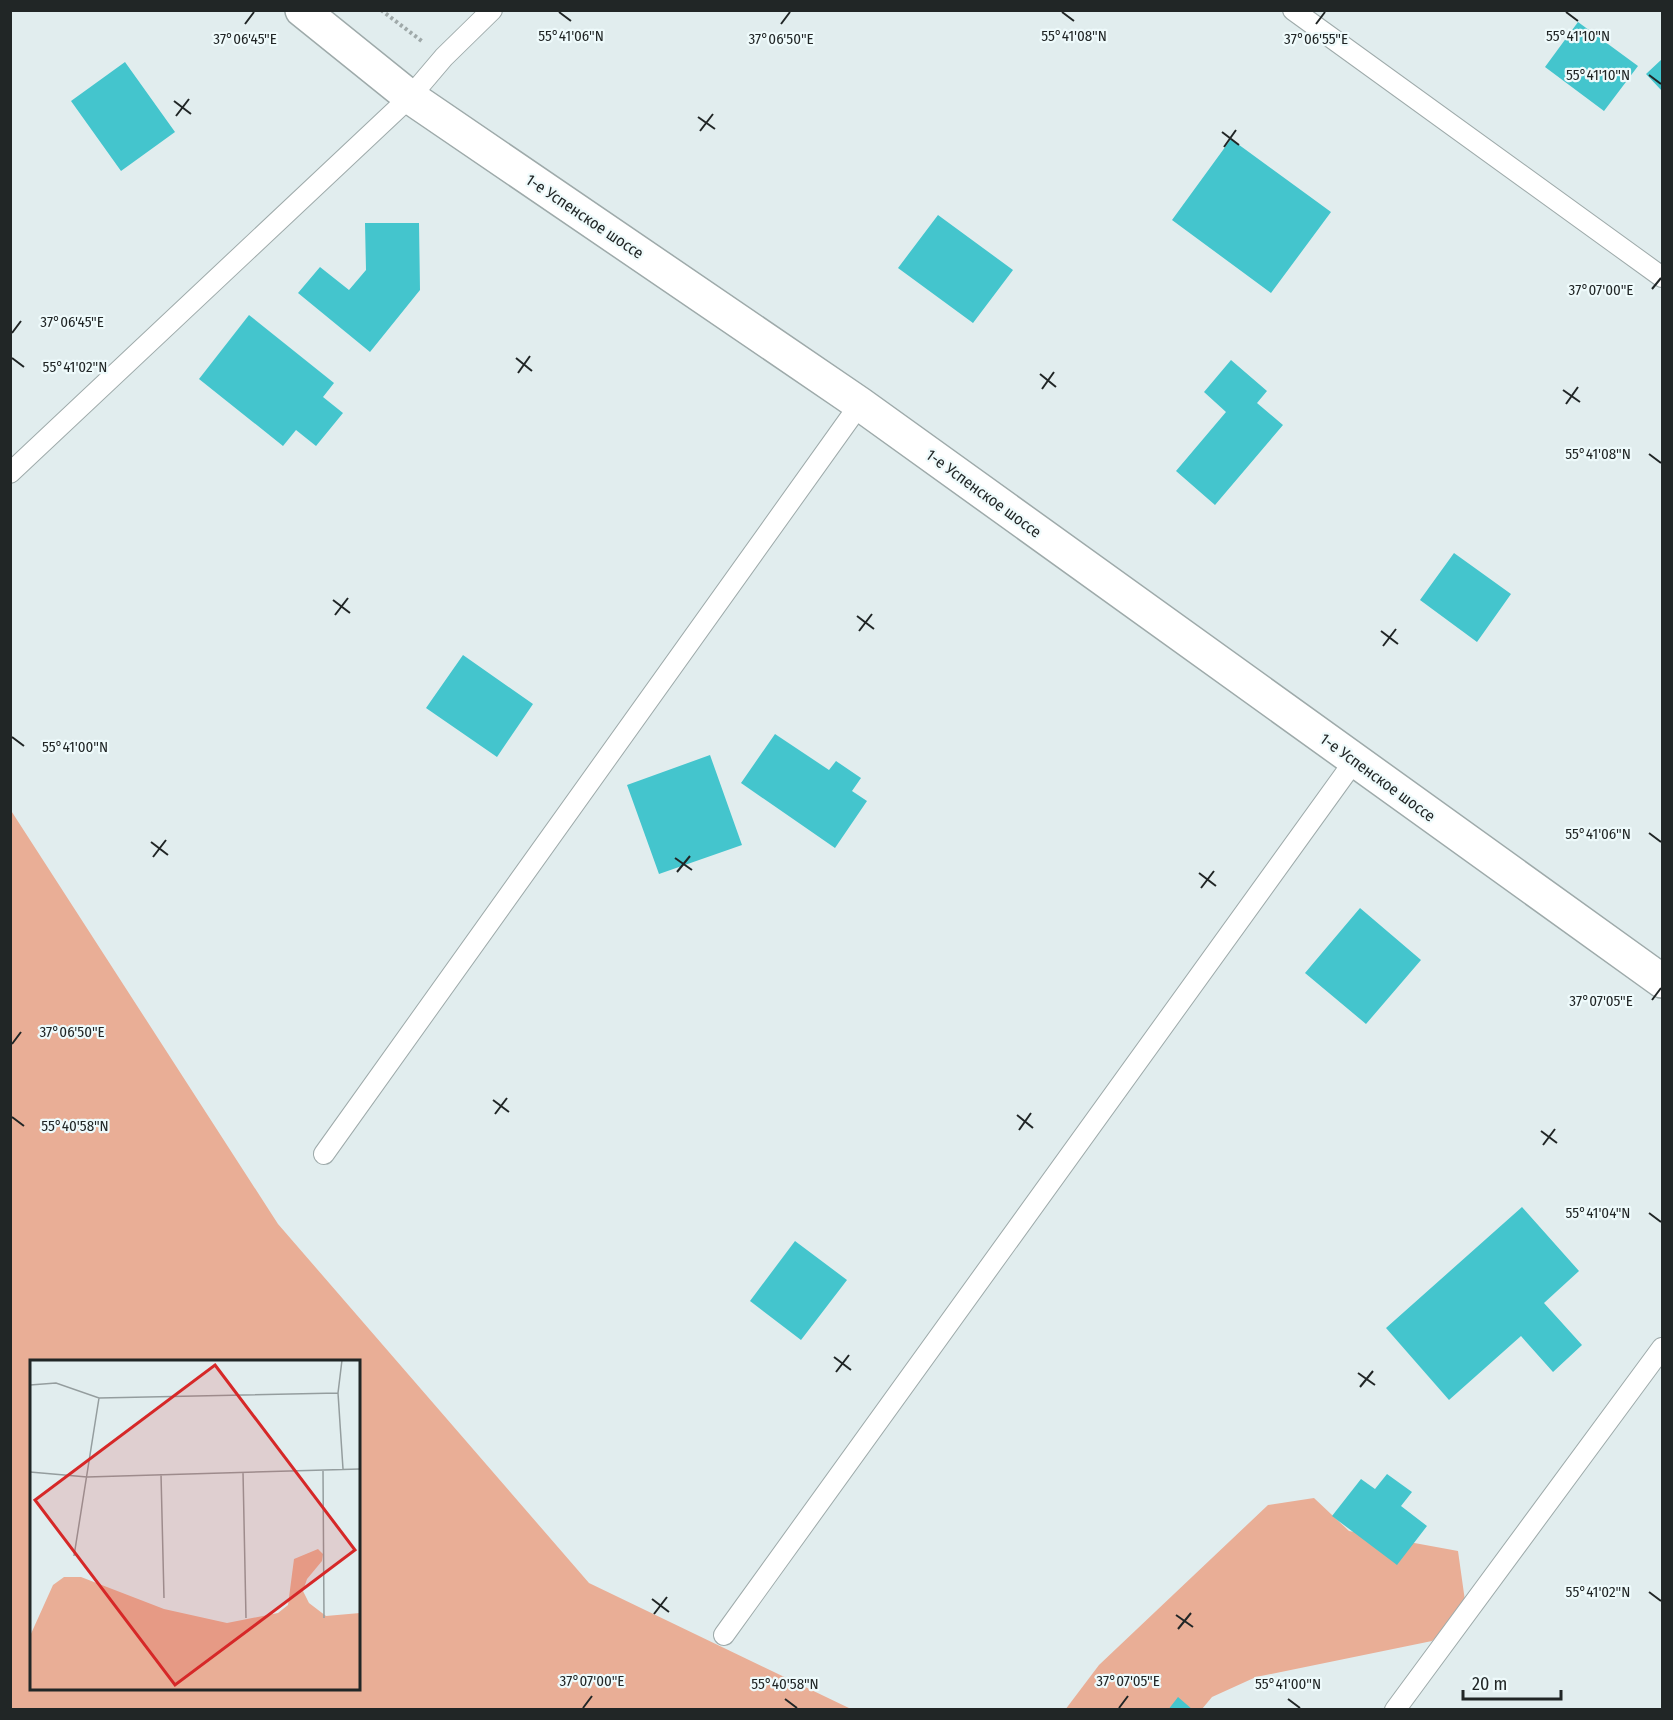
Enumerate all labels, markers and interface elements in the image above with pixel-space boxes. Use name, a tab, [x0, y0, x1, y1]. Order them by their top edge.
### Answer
text: 55°41'06"N	[538, 27, 604, 45]
text: 55°41'08"N	[1041, 27, 1107, 45]
text: 55°41'10"N	[1546, 27, 1610, 45]
text: 37°06'45"E	[213, 30, 277, 48]
text: 37°06'50"E	[748, 30, 814, 48]
text: 37°06'55"E	[1284, 30, 1348, 48]
text: 55°41'10"N	[1566, 66, 1630, 84]
street label: 1-е Успенское шоссе	[522, 170, 647, 263]
text: 37°07'00"E	[1569, 281, 1633, 299]
text: 37°06'45"E	[40, 313, 104, 331]
text: 55°41'02"N	[43, 358, 107, 376]
street label: 1-е Успенское шоссе	[922, 445, 1045, 542]
text: 55°41'08"N	[1565, 445, 1631, 463]
street label: 1-е Успенское шоссе	[1316, 729, 1439, 826]
text: 55°41'00"N	[42, 738, 108, 756]
text: 55°41'06"N	[1565, 825, 1631, 843]
text: 37°07'05"E	[1569, 992, 1633, 1010]
text: 37°06'50"E	[39, 1023, 105, 1041]
text: 55°40'58"N	[41, 1117, 109, 1135]
text: 55°41'04"N	[1566, 1204, 1630, 1222]
inset map	[30, 1360, 360, 1690]
text: 55°41'02"N	[1566, 1583, 1630, 1601]
scale bar	[1463, 1663, 1560, 1701]
text: 37°07'00"E	[560, 1672, 624, 1690]
text: 37°07'05"E	[1096, 1672, 1160, 1690]
text: 20 m	[1472, 1673, 1507, 1695]
text: 55°40'58"N	[751, 1675, 819, 1693]
text: 55°41'00"N	[1255, 1675, 1321, 1693]

